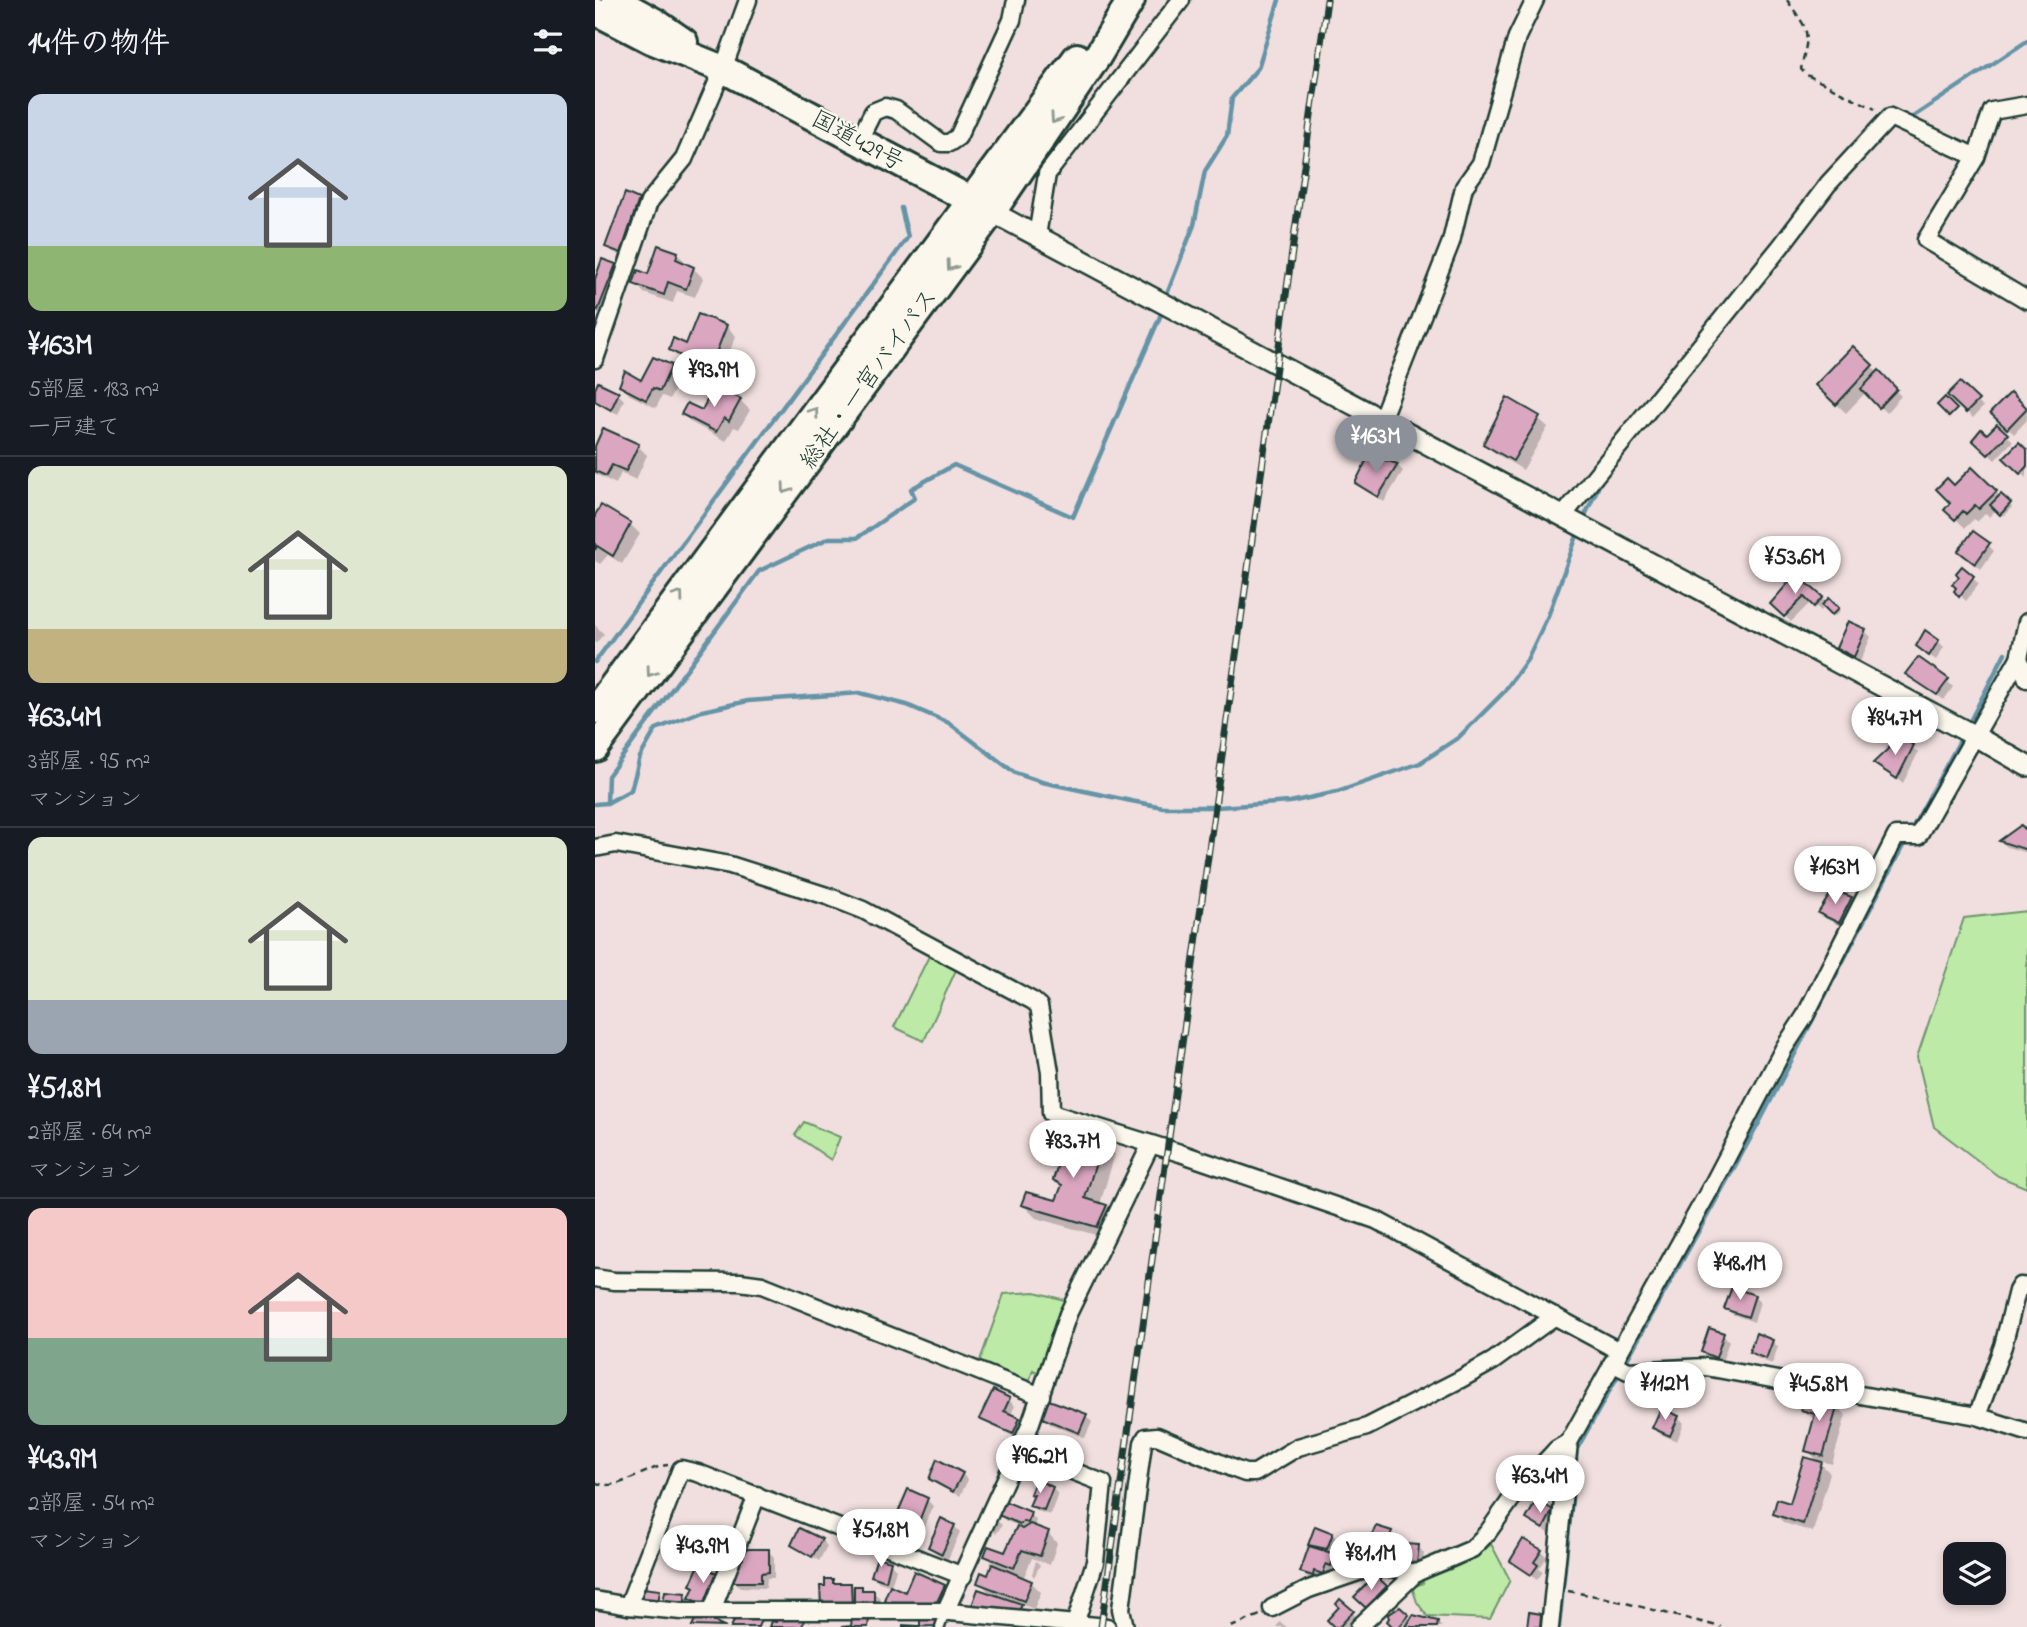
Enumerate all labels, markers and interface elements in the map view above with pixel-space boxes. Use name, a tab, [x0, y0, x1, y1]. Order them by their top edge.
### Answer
text: 14件の物件	[28, 23, 170, 67]
icon: filters	[529, 23, 567, 61]
street label: 国道429号	[804, 103, 910, 181]
one-way arrow	[1050, 112, 1063, 125]
icon: home	[235, 140, 361, 266]
one-way arrow	[946, 258, 959, 271]
street label: 総社・一宮バイパス	[793, 282, 948, 477]
text: ¥163M	[28, 325, 93, 369]
pin: ¥93.9M	[657, 350, 771, 409]
text: ¥93.9M	[689, 355, 739, 388]
text: 5部屋 · 183 m²	[28, 374, 159, 407]
one-way arrow	[806, 407, 818, 420]
text: 一戸建て	[28, 412, 120, 445]
pin: ¥163M	[1327, 416, 1425, 475]
text: ¥163M	[1351, 421, 1401, 454]
one-way arrow	[782, 481, 795, 494]
icon: home	[235, 512, 361, 638]
pin: ¥53.6M	[1738, 536, 1852, 596]
text: ¥53.6M	[1765, 542, 1825, 575]
one-way arrow	[671, 591, 683, 603]
one-way arrow	[647, 664, 660, 677]
text: ¥63.4M	[28, 697, 102, 741]
pin: ¥84.7M	[1838, 698, 1952, 757]
text: ¥84.7M	[1867, 703, 1923, 736]
text: 3部屋 · 95 m²	[28, 746, 150, 779]
text: マンション	[28, 784, 142, 817]
pin: ¥163M	[1786, 846, 1884, 906]
text: ¥163M	[1810, 852, 1860, 885]
icon: home	[235, 883, 361, 1009]
text: ¥51.8M	[28, 1068, 102, 1112]
text: 2部屋 · 64 m²	[28, 1117, 152, 1150]
pin: ¥83.7M	[1016, 1120, 1130, 1180]
text: ¥83.7M	[1045, 1126, 1101, 1159]
text: マンション	[28, 1155, 142, 1188]
pin: ¥48.1M	[1683, 1242, 1797, 1302]
text: ¥48.1M	[1713, 1248, 1767, 1281]
icon: home	[235, 1254, 361, 1380]
pin: ¥112M	[1616, 1362, 1714, 1422]
pin: ¥45.8M	[1762, 1364, 1876, 1423]
text: ¥112M	[1641, 1368, 1690, 1401]
text: ¥45.8M	[1790, 1369, 1848, 1402]
pin: ¥96.2M	[983, 1436, 1097, 1495]
text: ¥43.9M	[28, 1439, 98, 1483]
text: ¥96.2M	[1012, 1441, 1068, 1474]
pin: ¥63.4M	[1483, 1456, 1597, 1515]
text: ¥63.4M	[1512, 1461, 1568, 1494]
text: 2部屋 · 54 m²	[28, 1488, 155, 1521]
pin: ¥51.8M	[824, 1510, 938, 1569]
text: ¥51.8M	[853, 1515, 909, 1548]
text: マンション	[28, 1526, 142, 1559]
pin: ¥43.9M	[646, 1526, 760, 1585]
text: ¥43.9M	[676, 1531, 730, 1564]
pin: ¥81.1M	[1314, 1532, 1428, 1592]
text: ¥81.1M	[1346, 1538, 1396, 1571]
map controls	[1943, 1542, 2006, 1605]
button: layers	[1943, 1542, 2006, 1605]

